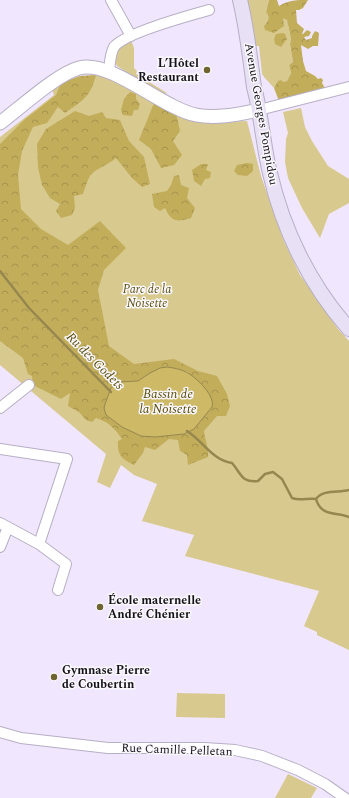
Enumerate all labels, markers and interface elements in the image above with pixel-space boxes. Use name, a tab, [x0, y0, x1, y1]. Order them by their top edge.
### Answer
street label: Avenue Georges Pompidou	[239, 41, 283, 187]
place label: L’Hôtel Restaurant	[138, 54, 199, 87]
marker: L’Hôtel Restaurant	[202, 65, 212, 75]
park label: Parc de la Noisette	[123, 280, 171, 313]
water label: Ru des Godets	[61, 327, 129, 395]
water label: Bassin de la Noisette	[139, 384, 197, 419]
place label: École maternelle André Chénier	[108, 591, 201, 624]
marker: École maternelle André Chénier	[95, 602, 105, 612]
place label: Gymnase Pierre de Coubertin	[62, 661, 150, 694]
marker: Gymnase Pierre de Coubertin	[49, 672, 59, 682]
street label: Rue Camille Pelletan	[121, 739, 233, 761]

